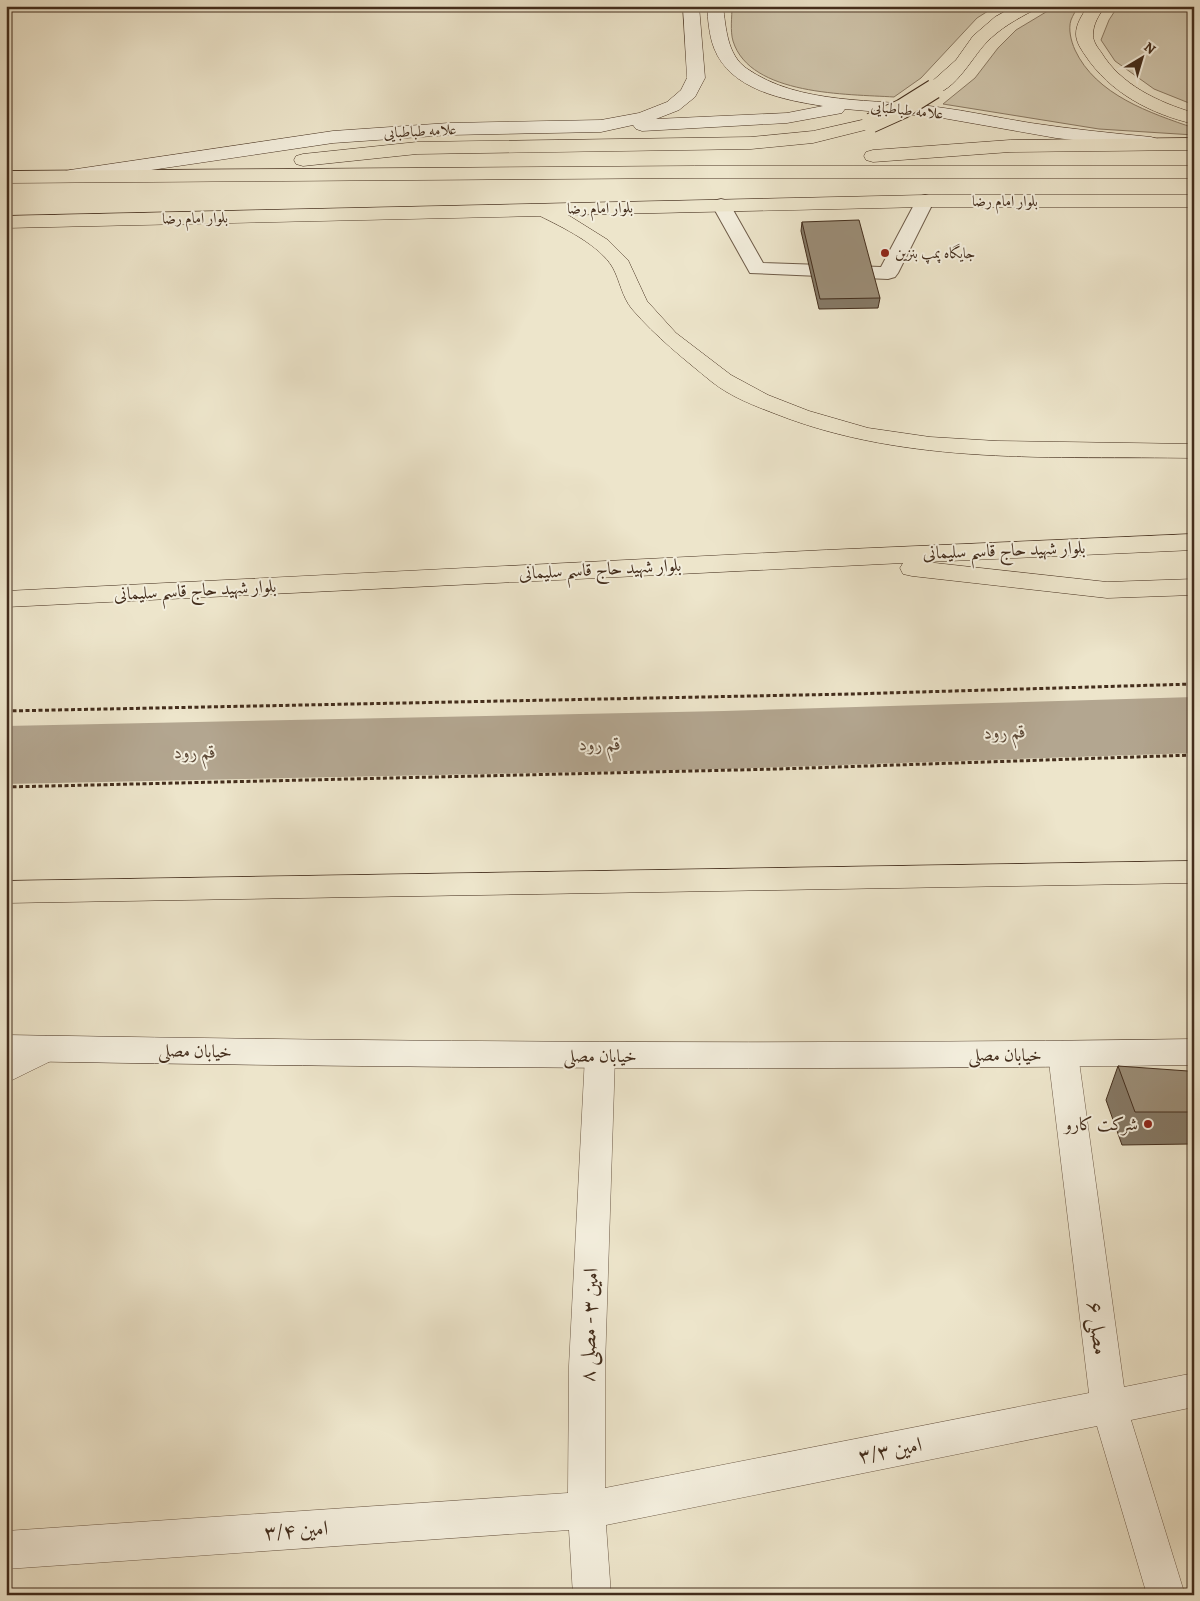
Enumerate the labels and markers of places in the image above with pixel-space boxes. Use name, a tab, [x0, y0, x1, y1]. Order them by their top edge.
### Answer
place label: جایگاه پمپ بنزین	[895, 243, 975, 264]
marker: جایگاه پمپ بنزین	[879, 247, 891, 259]
place label: شرکت کارو	[1063, 1112, 1138, 1136]
marker: شرکت کارو	[1142, 1118, 1154, 1130]

